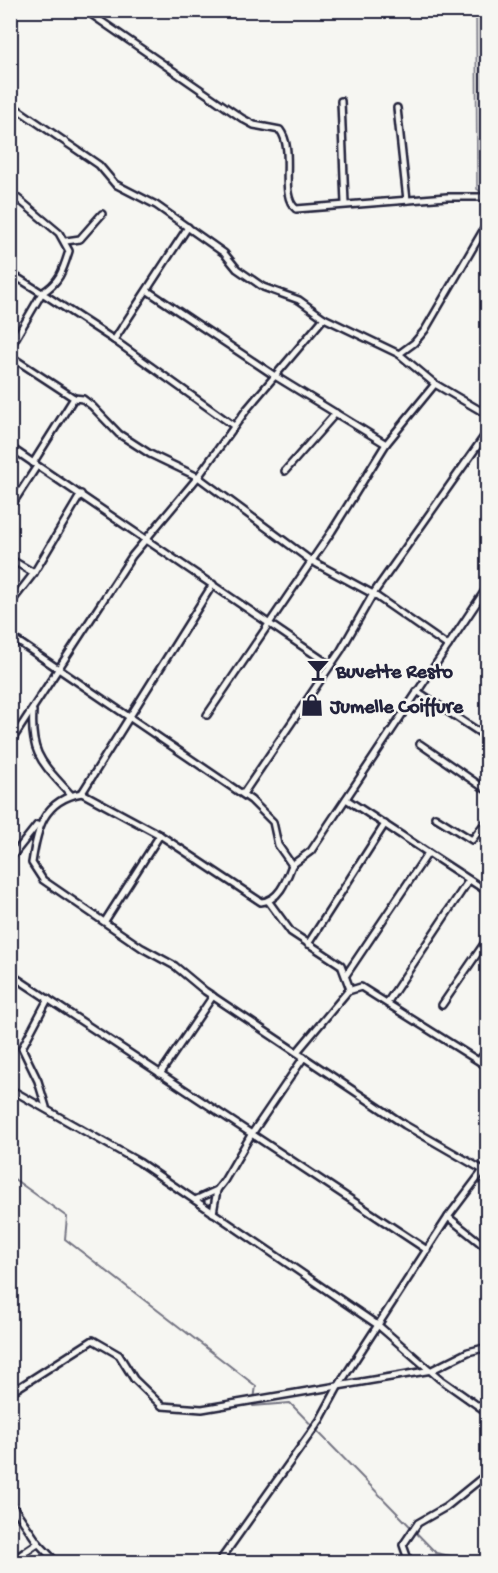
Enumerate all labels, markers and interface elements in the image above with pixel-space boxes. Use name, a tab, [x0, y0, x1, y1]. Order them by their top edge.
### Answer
bar icon: Buvette Resto	[305, 657, 331, 683]
place label: Buvette Resto	[335, 662, 453, 685]
shop icon: Jumelle Coiffure	[299, 692, 325, 718]
place label: Jumelle Coiffure	[329, 697, 464, 720]

